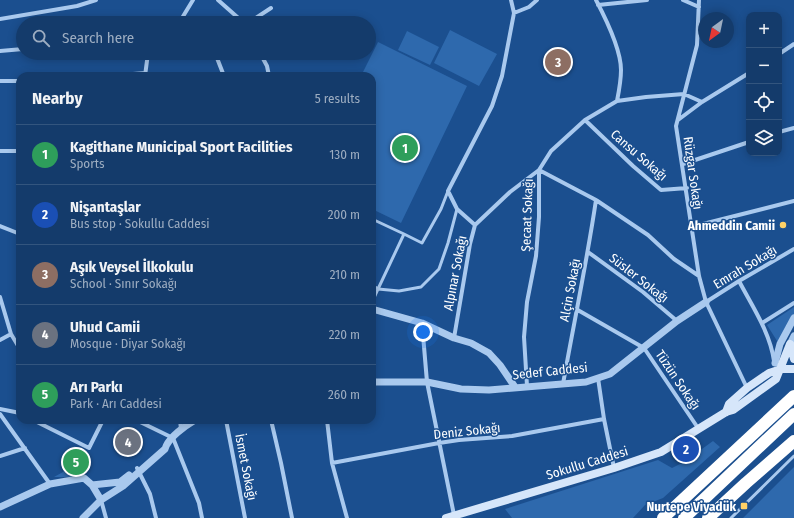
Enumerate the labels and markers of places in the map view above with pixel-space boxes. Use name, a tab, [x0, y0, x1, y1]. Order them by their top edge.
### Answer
pin: 3	[545, 47, 571, 77]
pin: 1	[392, 133, 418, 163]
place label: Ahmeddin Camii	[687, 218, 775, 233]
marker: Ahmeddin Camii	[778, 220, 788, 230]
pin: 4	[115, 427, 141, 457]
pin: 2	[673, 434, 699, 464]
pin: 5	[63, 447, 89, 477]
place label: Nurtepe Viyadük	[646, 499, 736, 514]
marker: Nurtepe Viyadük	[739, 501, 749, 511]

